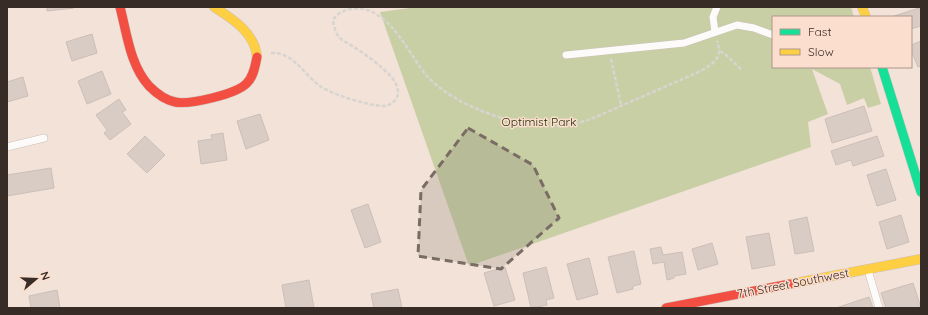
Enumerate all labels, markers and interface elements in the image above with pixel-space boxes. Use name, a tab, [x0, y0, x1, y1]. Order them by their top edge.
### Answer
legend	[772, 16, 912, 68]
text: Fast	[808, 24, 832, 39]
text: Slow	[808, 44, 834, 59]
park label: Optimist Park	[502, 114, 577, 129]
north arrow	[16, 259, 56, 299]
street label: 7th Street Southwest	[736, 265, 850, 301]
text: N	[38, 270, 53, 282]

